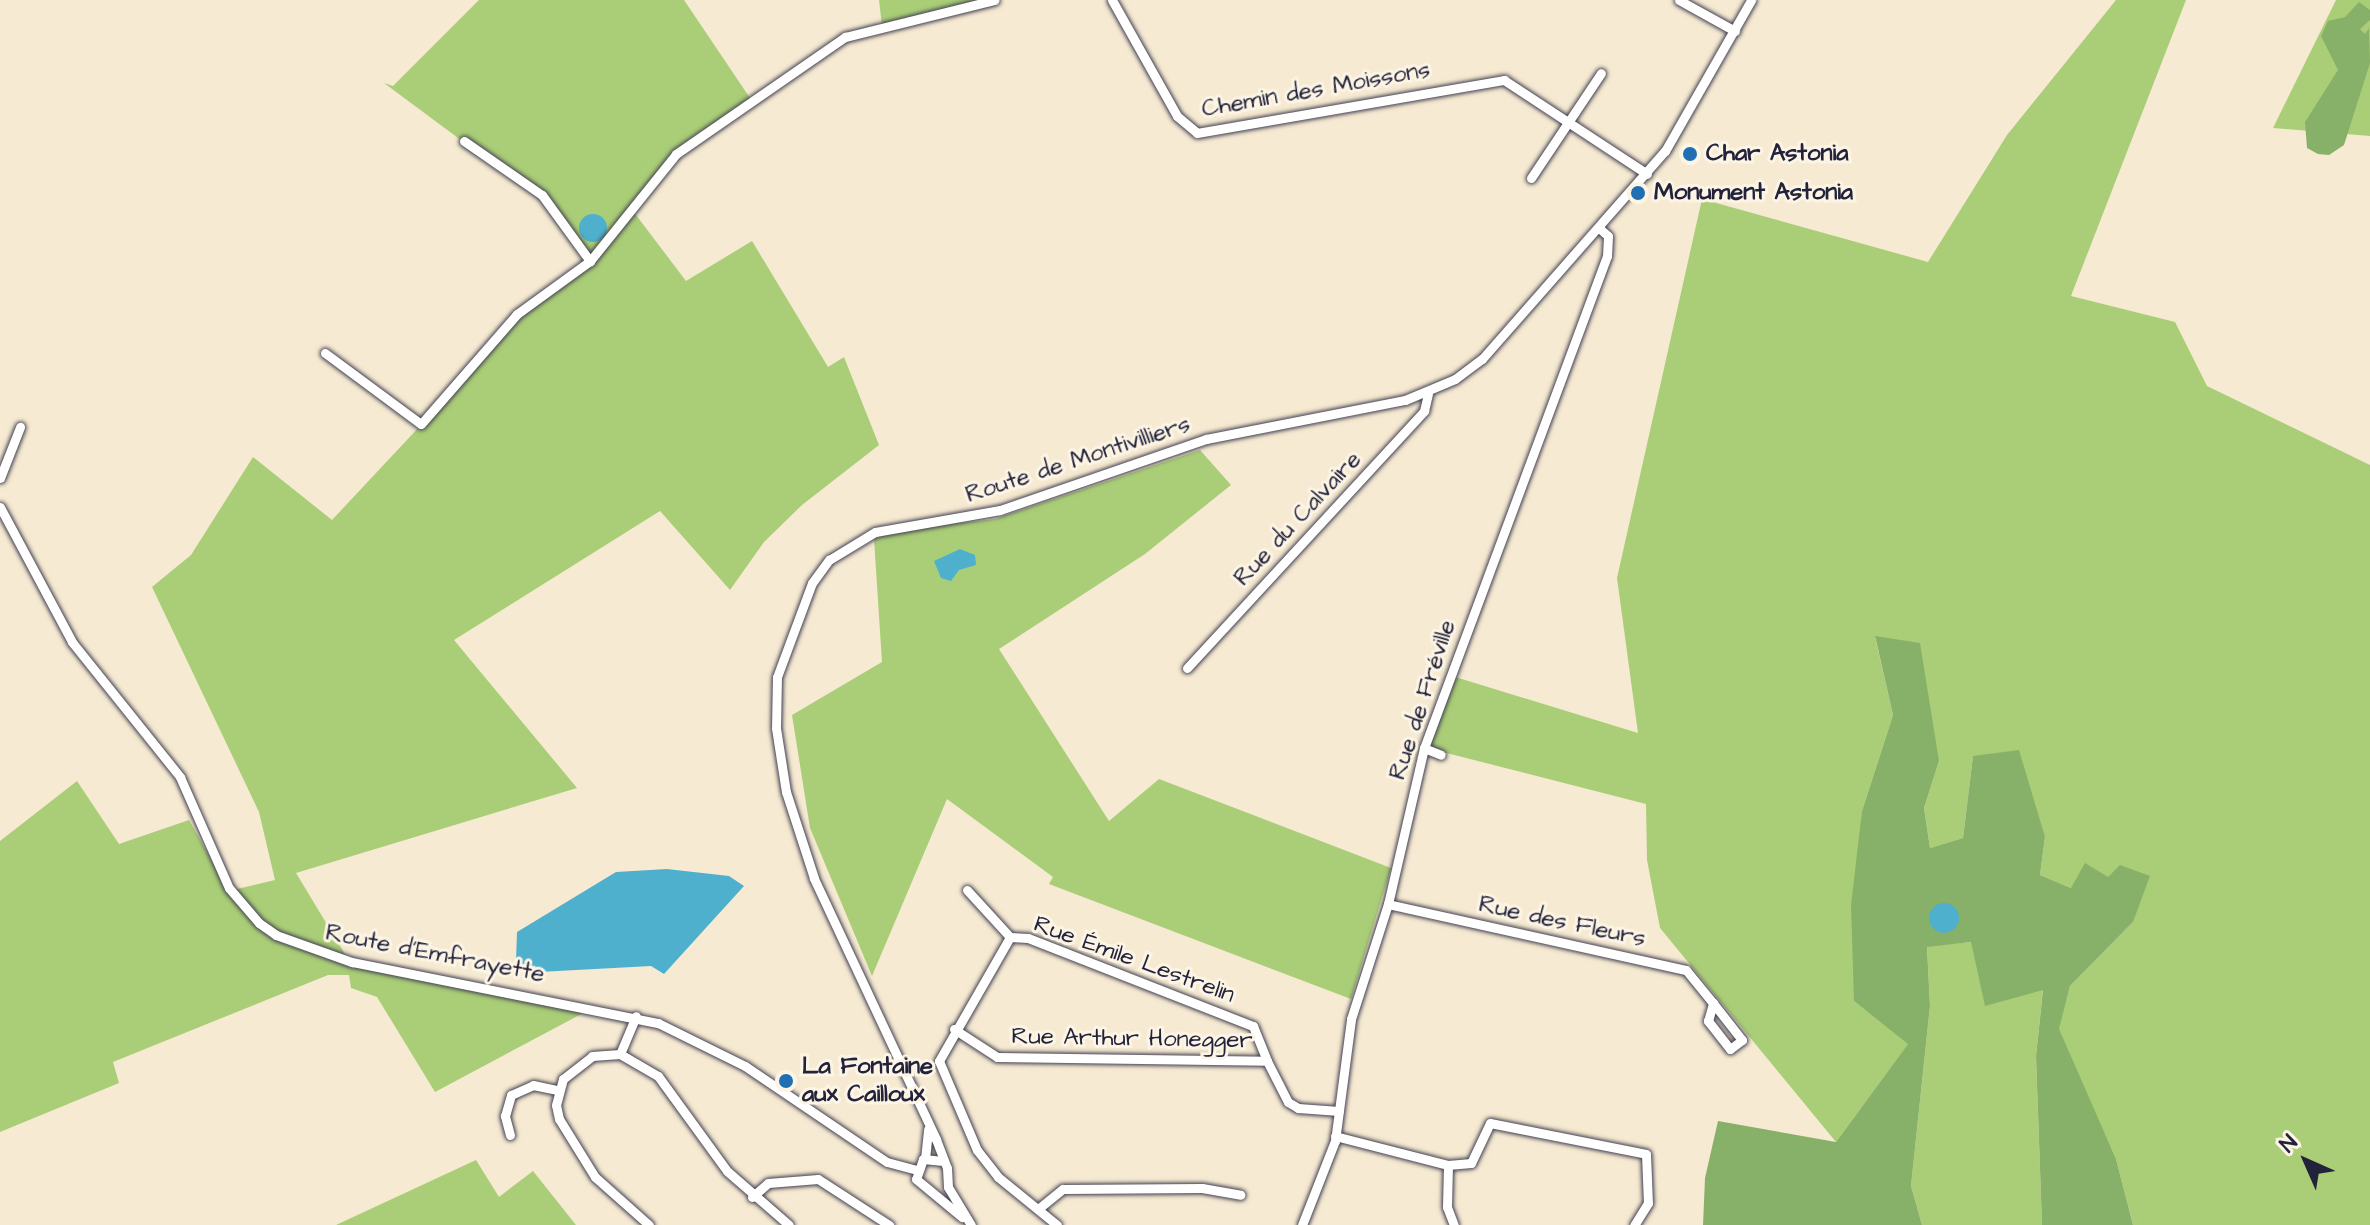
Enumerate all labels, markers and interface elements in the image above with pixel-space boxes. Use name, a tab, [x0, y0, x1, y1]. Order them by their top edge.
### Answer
street label: Chemin des Moissons	[1200, 56, 1432, 124]
place label: Char Astonia	[1706, 140, 1848, 168]
marker: Char Astonia	[1681, 145, 1699, 163]
place label: Monument Astonia	[1654, 179, 1853, 207]
marker: Monument Astonia	[1629, 184, 1647, 202]
street label: Route de Montivilliers	[962, 410, 1194, 510]
street label: Rue du Calvaire	[1228, 446, 1368, 592]
street label: Rue de Fréville	[1384, 616, 1462, 784]
street label: Rue des Fleurs	[1476, 890, 1648, 954]
street label: Rue Émile Lestrelin	[1030, 910, 1238, 1010]
street label: Route d'Emfrayette	[323, 919, 547, 989]
street label: Rue Arthur Honegger	[1011, 1022, 1253, 1056]
place label: La Fontaine aux Cailloux	[802, 1053, 933, 1109]
marker: La Fontaine aux Cailloux	[777, 1072, 795, 1090]
north arrow	[2266, 1121, 2346, 1201]
text: N	[2273, 1128, 2305, 1160]

